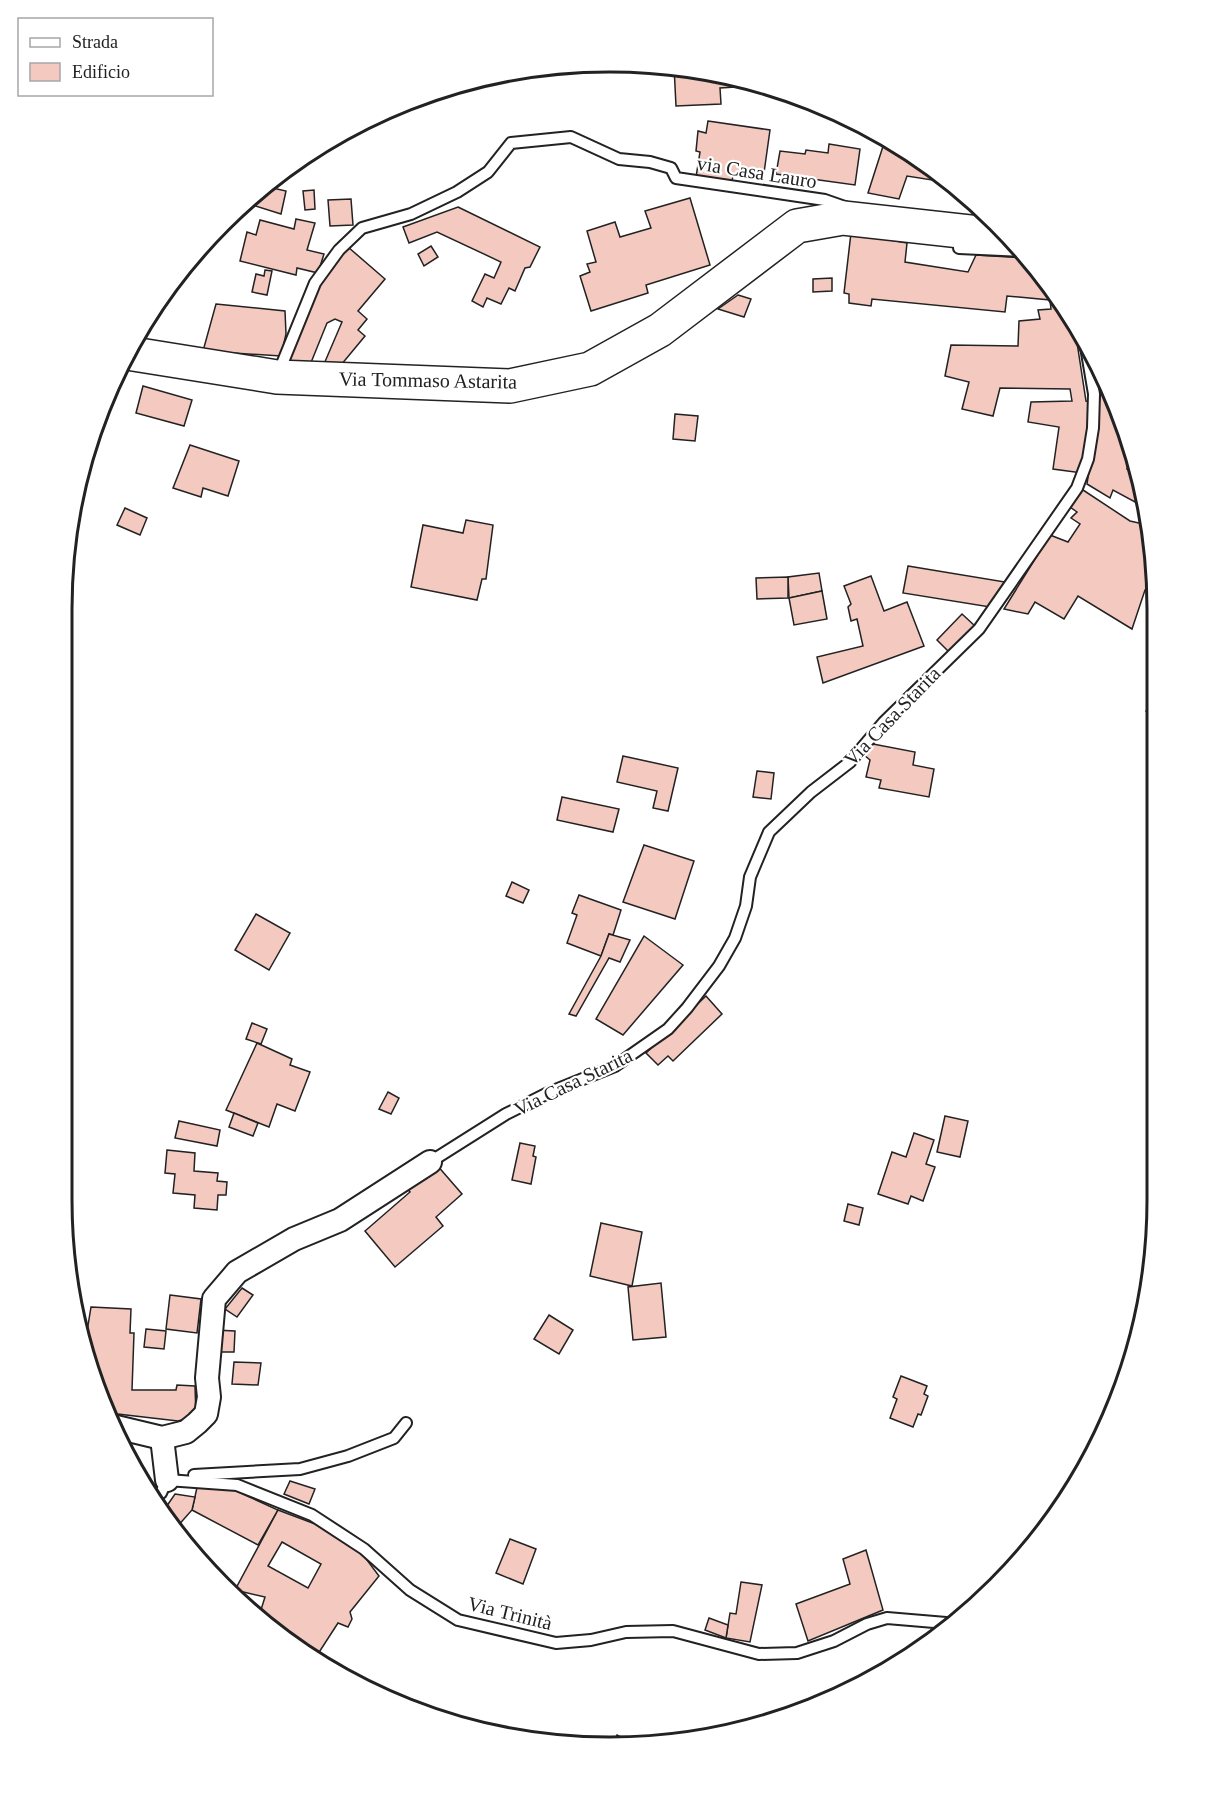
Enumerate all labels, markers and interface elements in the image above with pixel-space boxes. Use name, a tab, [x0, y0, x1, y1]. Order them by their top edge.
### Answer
legend	[18, 18, 213, 96]
text: Strada	[72, 32, 118, 52]
text: Edificio	[72, 62, 130, 82]
street label: via Casa Lauro	[695, 152, 819, 192]
street label: Via Tommaso Astarita	[339, 367, 517, 393]
street label: Via Casa Starita	[839, 662, 945, 770]
street label: Via Casa Starita	[510, 1044, 636, 1120]
street label: Via Trinità	[466, 1592, 555, 1634]

